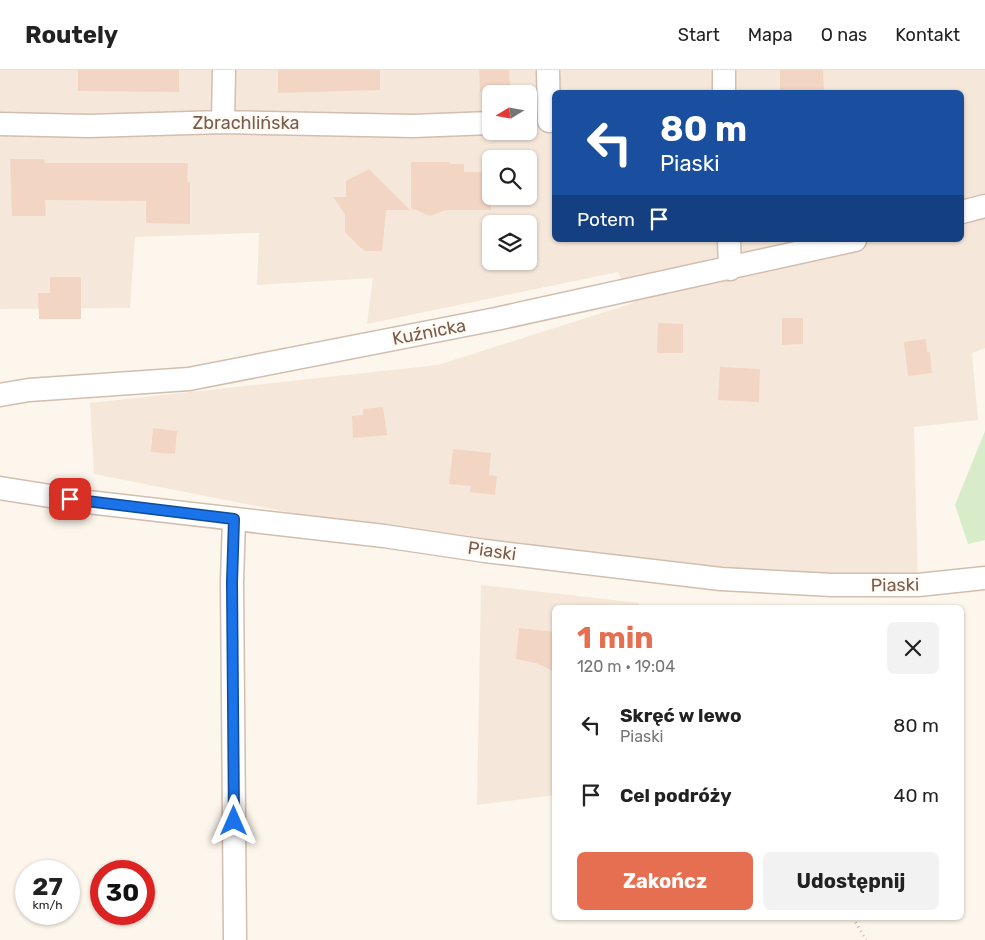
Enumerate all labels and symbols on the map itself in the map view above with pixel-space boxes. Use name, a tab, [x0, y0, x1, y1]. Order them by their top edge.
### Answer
north arrow	[482, 85, 538, 140]
street label: Zbrachlińska	[193, 112, 299, 134]
street label: Kuźnicka	[390, 314, 468, 350]
pin	[49, 478, 91, 520]
street label: Piaski	[466, 537, 518, 565]
street label: Piaski	[870, 574, 920, 596]
position arrow	[207, 794, 259, 846]
speed limit sign: 30	[90, 860, 155, 925]

